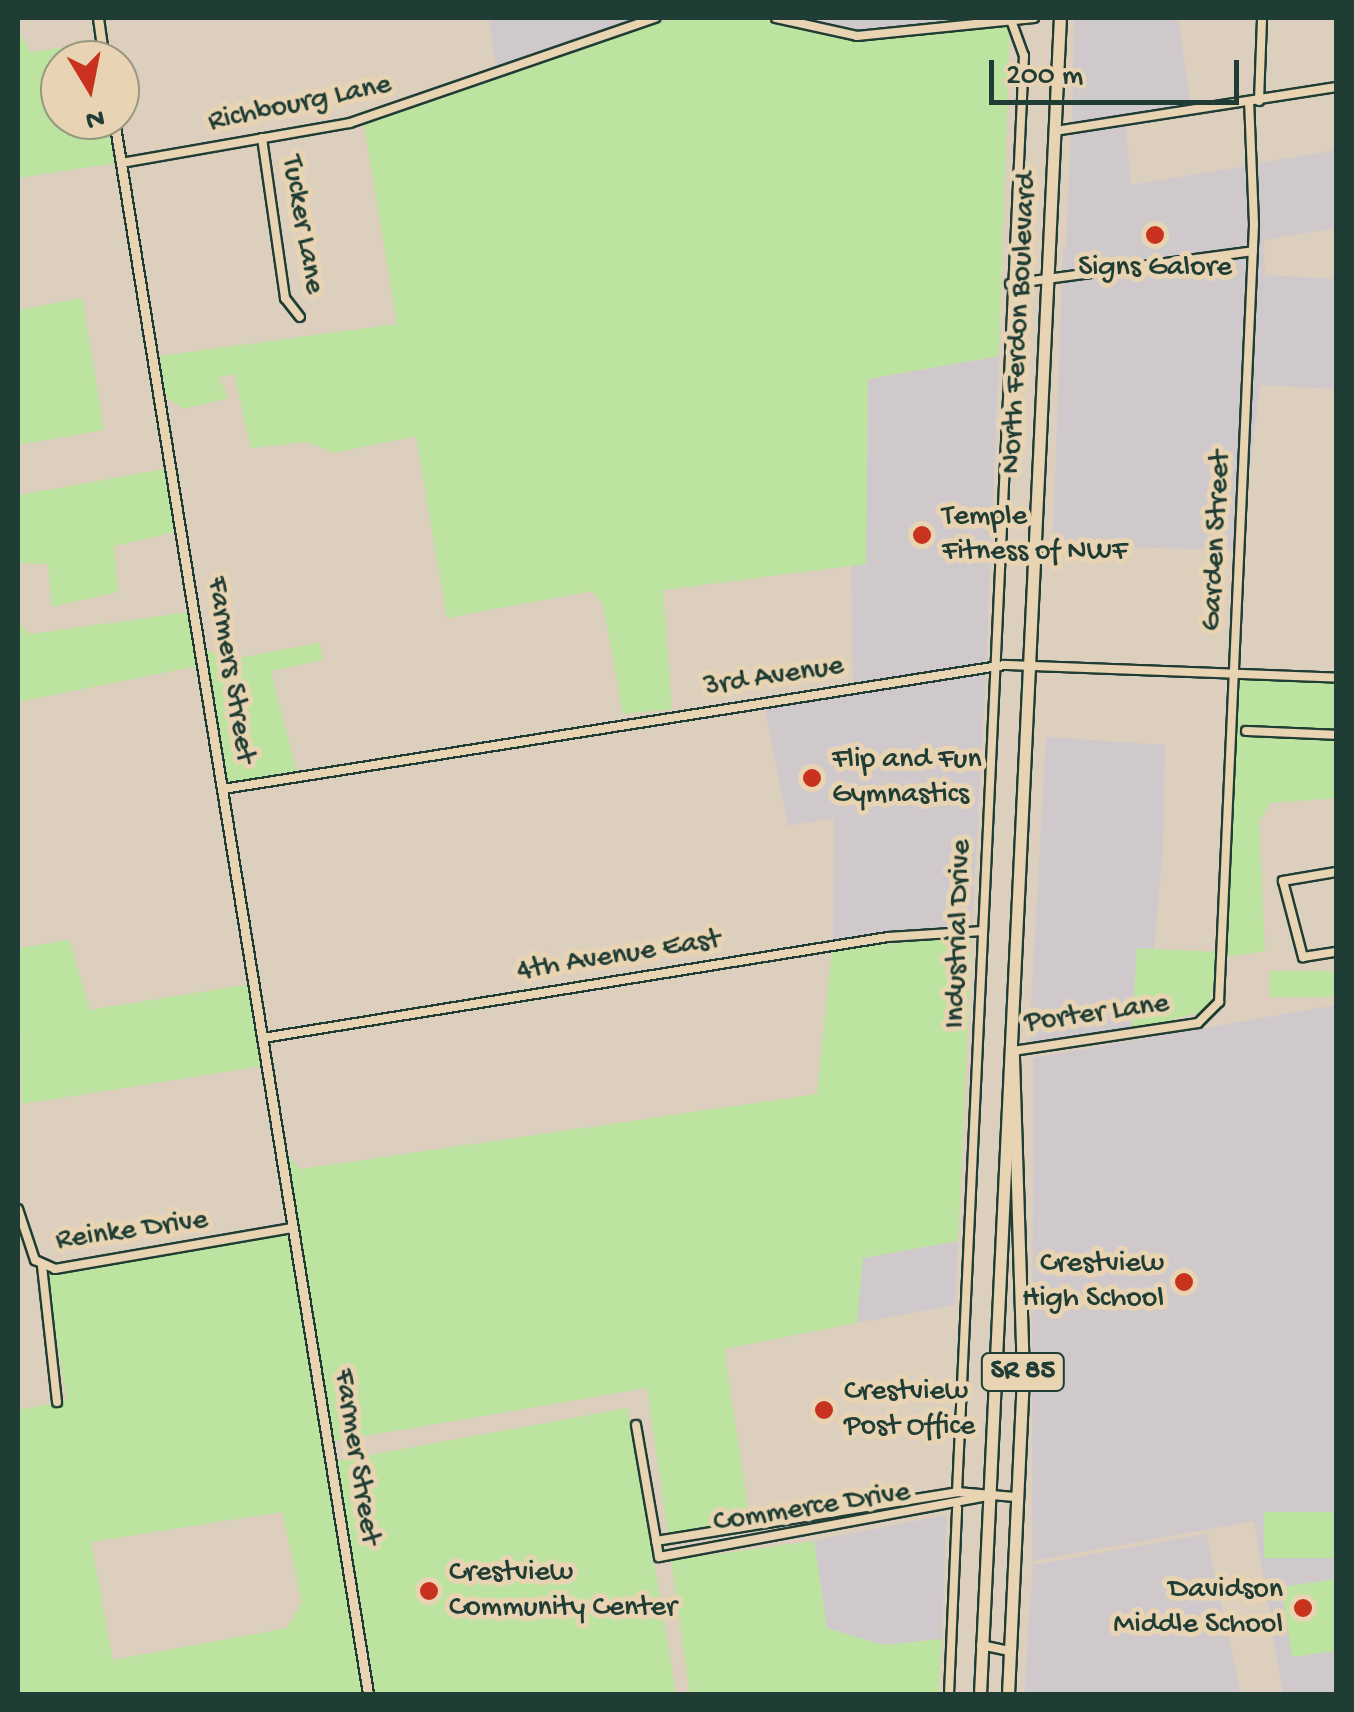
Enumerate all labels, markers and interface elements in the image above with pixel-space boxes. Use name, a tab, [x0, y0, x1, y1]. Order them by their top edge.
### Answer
north arrow	[40, 40, 140, 140]
scale bar	[994, 40, 1244, 102]
text: 200 m	[1006, 60, 1083, 95]
street label: Richbourg Lane	[205, 68, 395, 142]
text: N	[83, 100, 107, 136]
street label: Tucker Lane	[271, 153, 331, 297]
street label: North Ferdon Boulevard	[995, 171, 1047, 475]
marker: Signs Galore	[1144, 224, 1166, 246]
place label: Signs Galore	[1078, 251, 1232, 287]
street label: Garden Street	[1195, 450, 1241, 632]
place label: Temple Fitness of NWF	[942, 500, 1127, 570]
marker: Temple Fitness of NWF	[911, 524, 933, 546]
street label: Farmers Street	[197, 574, 261, 766]
street label: 3rd Avenue	[702, 649, 846, 707]
place label: Flip and Fun Gymnastics	[832, 743, 982, 814]
marker: Flip and Fun Gymnastics	[801, 767, 823, 789]
street label: Industrial Drive	[939, 839, 981, 1029]
street label: 4th Avenue East	[515, 923, 723, 991]
street label: Porter Lane	[1022, 987, 1172, 1043]
street label: Reinke Drive	[54, 1204, 210, 1260]
place label: Crestview High School	[1022, 1247, 1164, 1318]
marker: Crestview High School	[1173, 1271, 1195, 1293]
road number: SR 85	[980, 1349, 1066, 1395]
street label: Farmer Street	[323, 1367, 387, 1547]
place label: Crestview Post Office	[844, 1375, 975, 1446]
marker: Crestview Post Office	[813, 1399, 835, 1421]
street label: Commerce Drive	[711, 1476, 913, 1542]
place label: Crestview Community Center	[449, 1556, 677, 1626]
place label: Davidson Middle School	[1113, 1573, 1283, 1644]
marker: Crestview Community Center	[418, 1580, 440, 1602]
marker: Davidson Middle School	[1292, 1597, 1314, 1619]

